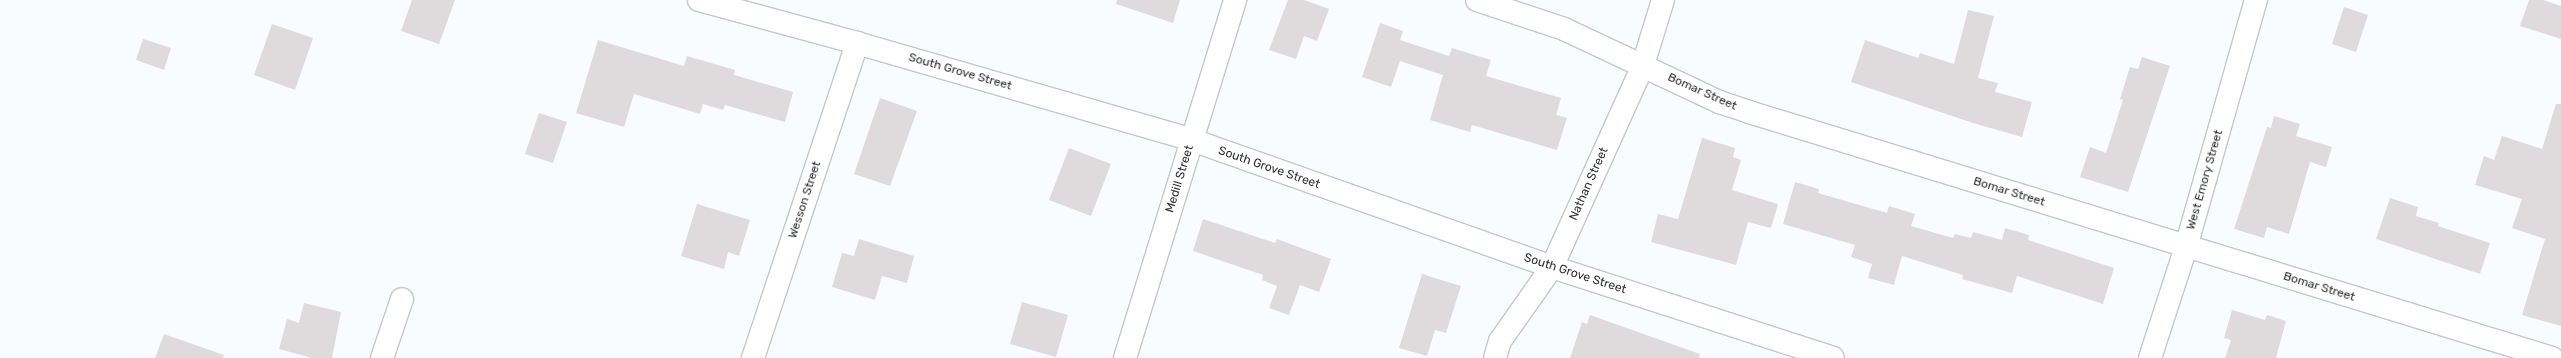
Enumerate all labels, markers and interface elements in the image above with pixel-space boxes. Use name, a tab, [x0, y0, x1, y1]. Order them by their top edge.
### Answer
street label: South Grove Street	[907, 50, 1013, 94]
street label: Bomar Street	[1665, 70, 1739, 114]
street label: West Emory Street	[2184, 128, 2226, 232]
street label: Medill Street	[1163, 144, 1197, 214]
street label: South Grove Street	[1216, 144, 1322, 192]
street label: Nathan Street	[1566, 145, 1612, 223]
street label: Wesson Street	[786, 160, 824, 240]
street label: Bomar Street	[1971, 174, 2047, 210]
street label: South Grove Street	[1522, 251, 1628, 297]
street label: Bomar Street	[2281, 269, 2357, 305]

